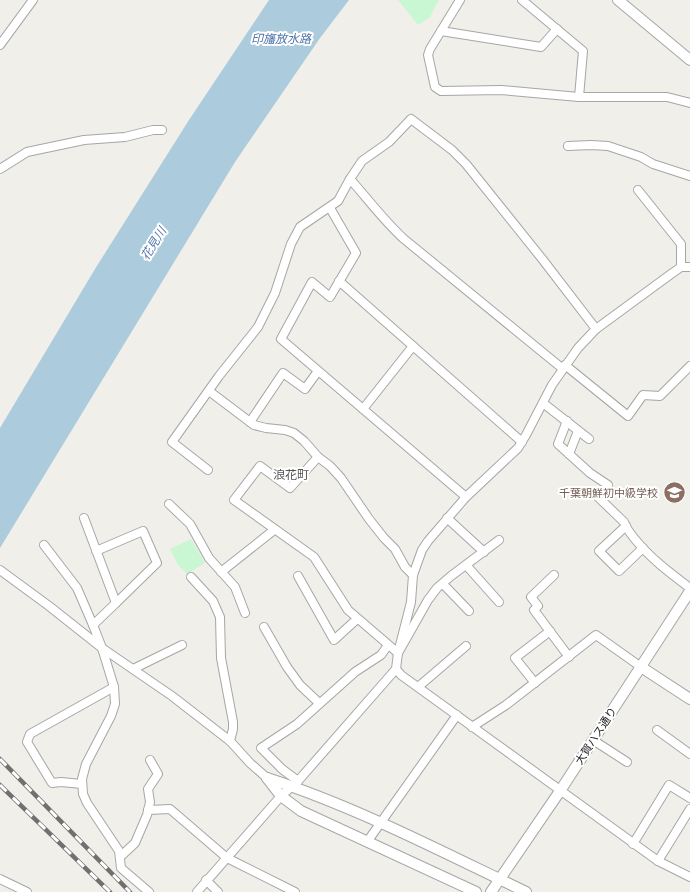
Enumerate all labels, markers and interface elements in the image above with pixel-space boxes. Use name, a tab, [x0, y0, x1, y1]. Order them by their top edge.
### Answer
water label: 印旛放水路	[251, 32, 312, 47]
water label: 花見川	[138, 223, 171, 263]
district label: 浪花町	[273, 468, 309, 483]
school or university icon: 千葉朝鮮初中級学校	[661, 480, 687, 506]
place label: 千葉朝鮮初中級学校	[559, 487, 658, 500]
street label: 大賀ハス通り	[573, 705, 619, 767]

